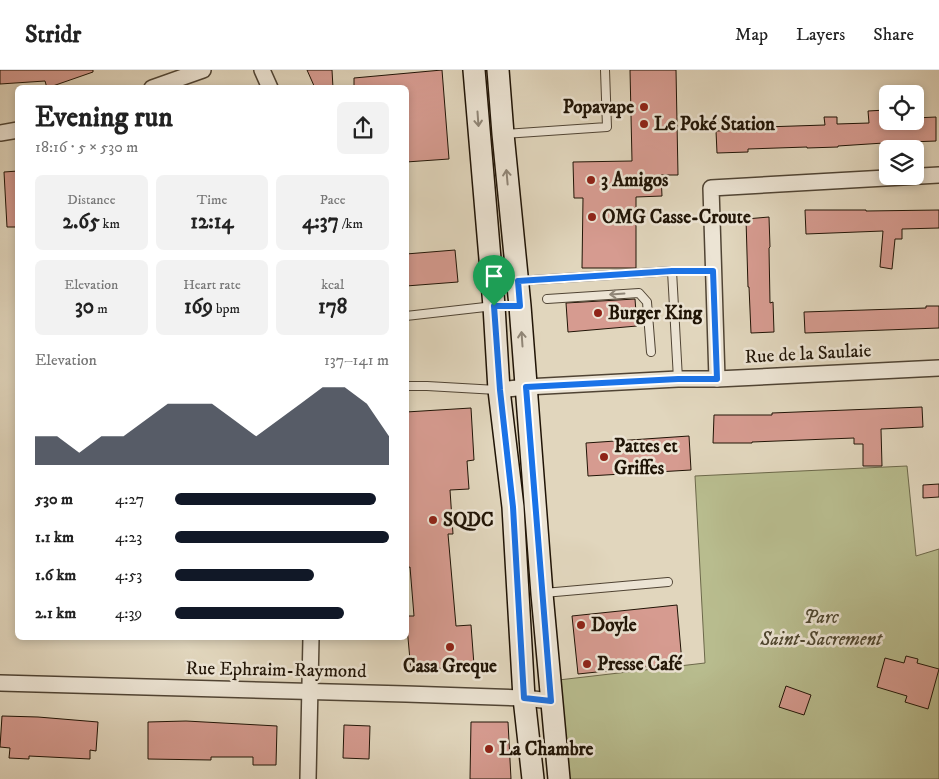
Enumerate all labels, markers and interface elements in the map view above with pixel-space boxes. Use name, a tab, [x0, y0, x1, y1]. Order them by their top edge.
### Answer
text: Stridr	[25, 20, 81, 50]
text: Map	[735, 24, 768, 46]
text: Layers	[796, 24, 845, 46]
text: Share	[873, 24, 914, 46]
map controls	[879, 85, 924, 185]
button: locate	[879, 85, 924, 130]
place label: Popavape	[563, 96, 634, 119]
text: Evening run	[35, 100, 173, 135]
marker: Popavape	[638, 101, 650, 113]
button: share	[337, 102, 389, 154]
one-way arrow	[473, 110, 482, 126]
place label: Le Poké Station	[654, 113, 776, 136]
marker: Le Poké Station	[638, 118, 650, 130]
text: 18:16 · 5 × 530 m	[35, 137, 138, 157]
button: layers	[879, 140, 924, 185]
one-way arrow	[503, 169, 512, 185]
place label: 3 Amigos	[601, 169, 669, 192]
marker: 3 Amigos	[585, 174, 597, 186]
text: Distance	[67, 191, 115, 209]
text: Time	[197, 191, 227, 209]
text: Pace	[320, 191, 346, 209]
place label: OMG Casse-Croute	[602, 206, 751, 229]
text: 2.65	[63, 209, 100, 235]
text: 12:14	[190, 209, 234, 235]
text: 4:37	[302, 209, 339, 235]
marker: OMG Casse-Croute	[586, 211, 598, 223]
text: km	[100, 215, 120, 233]
text: /km	[339, 215, 363, 233]
pin	[473, 255, 515, 306]
icon: arrive	[480, 262, 508, 290]
text: Elevation	[64, 276, 118, 294]
text: Heart rate	[183, 276, 241, 294]
text: kcal	[321, 276, 344, 294]
one-way arrow	[610, 289, 626, 299]
text: 30	[75, 294, 94, 320]
text: 169	[184, 294, 213, 320]
text: 178	[318, 294, 347, 320]
text: m	[94, 300, 108, 318]
text: bpm	[213, 300, 240, 318]
place label: Burger King	[608, 302, 703, 325]
marker: Burger King	[592, 307, 604, 319]
one-way arrow	[518, 331, 527, 347]
street label: Rue de la Saulaie	[744, 339, 872, 369]
text: Elevation	[35, 350, 97, 370]
text: 137–141 m	[324, 350, 389, 370]
place label: Pattes et Griffes	[614, 435, 678, 480]
marker: Pattes et Griffes	[598, 451, 610, 463]
text: 530 m	[35, 489, 73, 509]
text: 4:27	[115, 489, 144, 509]
place label: SQDC	[443, 509, 494, 532]
marker: SQDC	[427, 514, 439, 526]
text: 1.1 km	[35, 527, 74, 547]
text: 4:23	[115, 527, 142, 547]
text: 1.6 km	[35, 565, 76, 585]
text: 4:53	[115, 565, 142, 585]
text: 2.1 km	[35, 603, 76, 623]
text: 4:39	[115, 603, 142, 623]
park label: Parc Saint-Sacrement	[759, 606, 883, 651]
place label: Doyle	[591, 614, 637, 637]
marker: Doyle	[575, 619, 587, 631]
marker: Casa Greque	[444, 641, 456, 653]
place label: Presse Café	[597, 653, 683, 676]
place label: Casa Greque	[403, 655, 497, 679]
street label: Rue Ephraim-Raymond	[185, 657, 367, 683]
marker: Presse Café	[581, 658, 593, 670]
place label: La Chambre	[499, 738, 594, 761]
marker: La Chambre	[483, 743, 495, 755]

